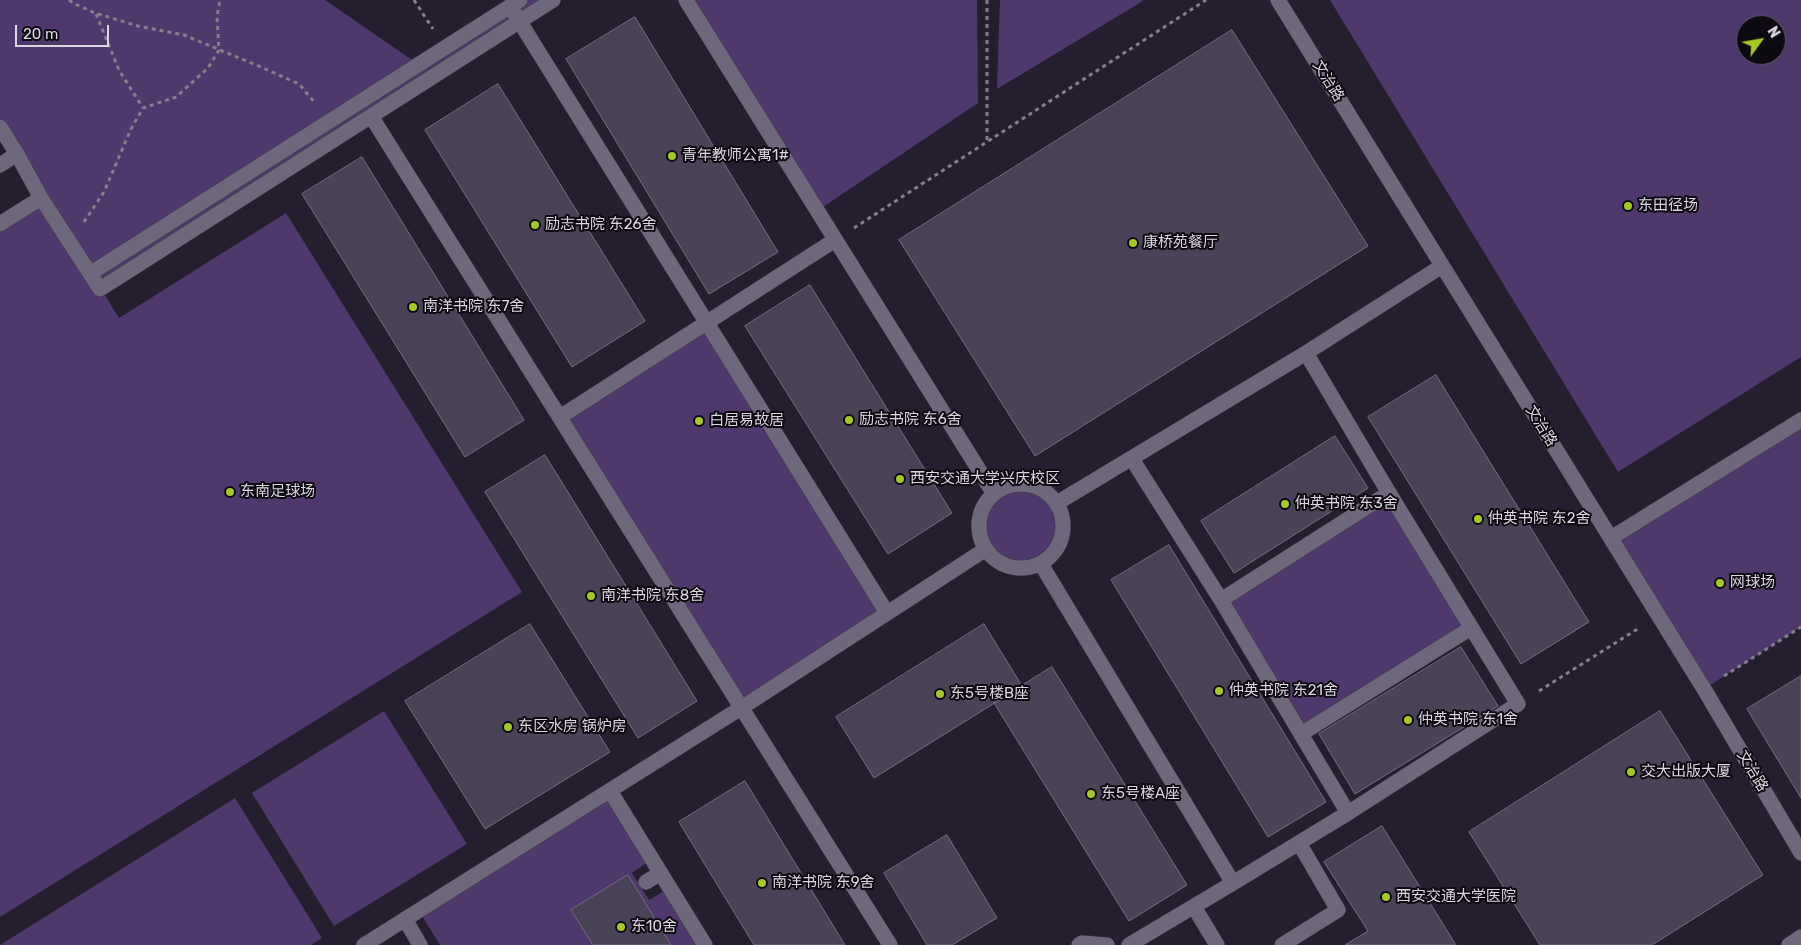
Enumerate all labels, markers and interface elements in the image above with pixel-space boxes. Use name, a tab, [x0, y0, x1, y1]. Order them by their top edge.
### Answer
scale bar	[18, 15, 111, 47]
north arrow	[1736, 15, 1786, 65]
text: N	[1763, 24, 1783, 41]
text: 20 m	[23, 25, 58, 43]
street label: 文治路	[1308, 57, 1348, 105]
place label: 青年教师公寓1#	[682, 147, 789, 165]
marker: 青年教师公寓1#	[666, 150, 678, 162]
place label: 东田径场	[1638, 197, 1698, 215]
marker: 东田径场	[1622, 200, 1634, 212]
place label: 励志书院 东26舍	[545, 216, 657, 234]
marker: 励志书院 东26舍	[529, 219, 541, 231]
place label: 康桥苑餐厅	[1143, 234, 1218, 252]
marker: 康桥苑餐厅	[1127, 237, 1139, 249]
place label: 南洋书院 东7舍	[423, 298, 524, 316]
marker: 南洋书院 东7舍	[407, 301, 419, 313]
street label: 文治路	[1521, 402, 1561, 450]
place label: 励志书院 东6舍	[859, 411, 962, 429]
place label: 白居易故居	[709, 412, 784, 430]
marker: 励志书院 东6舍	[843, 414, 855, 426]
marker: 白居易故居	[693, 415, 705, 427]
place label: 西安交通大学兴庆校区	[910, 470, 1060, 488]
marker: 西安交通大学兴庆校区	[894, 473, 906, 485]
place label: 东南足球场	[240, 483, 315, 501]
marker: 东南足球场	[224, 486, 236, 498]
place label: 仲英书院 东3舍	[1295, 495, 1398, 513]
marker: 仲英书院 东3舍	[1279, 498, 1291, 510]
place label: 仲英书院 东2舍	[1488, 510, 1590, 528]
marker: 仲英书院 东2舍	[1472, 513, 1484, 525]
place label: 网球场	[1730, 574, 1775, 592]
marker: 网球场	[1714, 577, 1726, 589]
place label: 南洋书院 东8舍	[601, 587, 704, 605]
marker: 南洋书院 东8舍	[585, 590, 597, 602]
place label: 仲英书院 东21舍	[1229, 682, 1338, 700]
place label: 东5号楼B座	[950, 685, 1029, 703]
marker: 仲英书院 东21舍	[1213, 685, 1225, 697]
marker: 东5号楼B座	[934, 688, 946, 700]
place label: 仲英书院 东1舍	[1418, 711, 1518, 729]
marker: 仲英书院 东1舍	[1402, 714, 1414, 726]
place label: 东区水房 锅炉房	[518, 718, 627, 736]
marker: 东区水房 锅炉房	[502, 721, 514, 733]
street label: 文治路	[1733, 747, 1771, 795]
place label: 交大出版大厦	[1641, 763, 1731, 781]
marker: 交大出版大厦	[1625, 766, 1637, 778]
place label: 东5号楼A座	[1101, 785, 1180, 803]
marker: 东5号楼A座	[1085, 788, 1097, 800]
place label: 南洋书院 东9舍	[772, 874, 875, 892]
marker: 南洋书院 东9舍	[756, 877, 768, 889]
place label: 西安交通大学医院	[1396, 888, 1516, 906]
marker: 西安交通大学医院	[1380, 891, 1392, 903]
place label: 东10舍	[631, 918, 677, 936]
marker: 东10舍	[615, 921, 627, 933]

